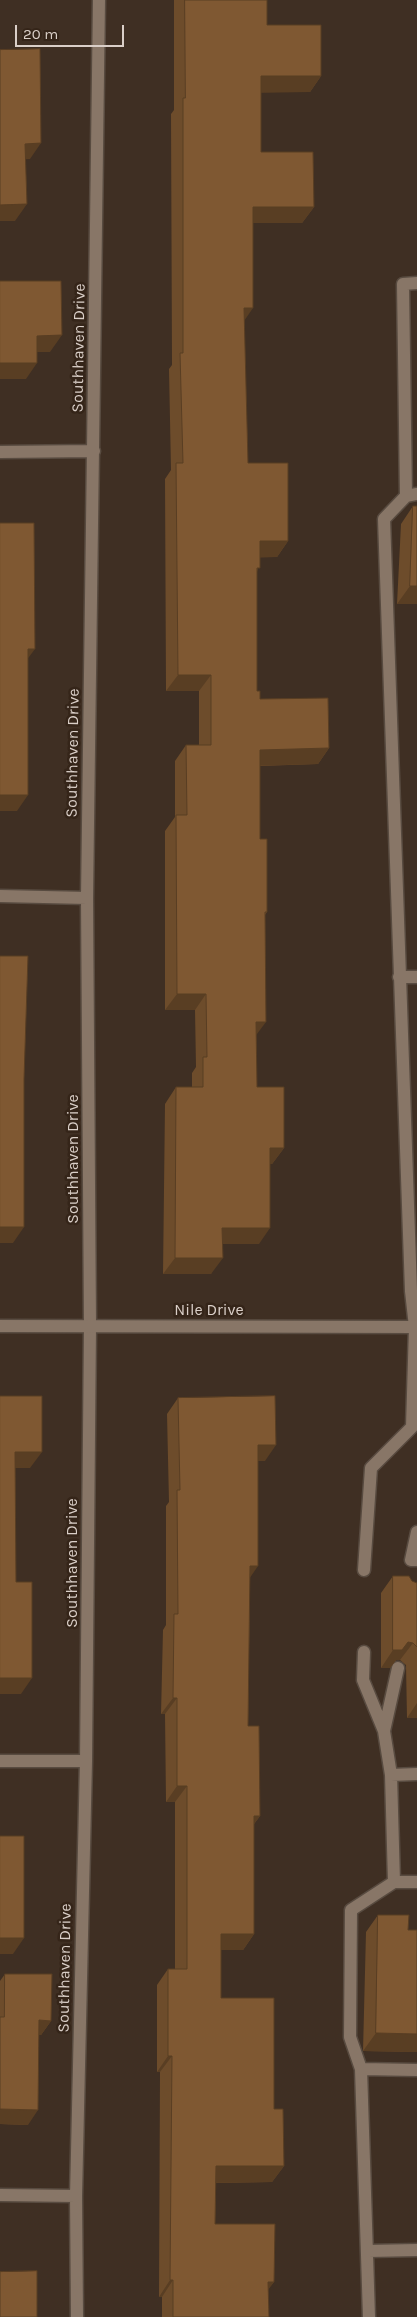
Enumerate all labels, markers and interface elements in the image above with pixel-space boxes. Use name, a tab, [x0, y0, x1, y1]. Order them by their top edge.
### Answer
scale bar	[18, 15, 126, 47]
text: 20 m	[23, 25, 58, 43]
street label: Southhaven Drive	[68, 283, 90, 413]
street label: Southhaven Drive	[62, 688, 84, 818]
street label: Southhaven Drive	[63, 1094, 83, 1224]
street label: Nile Drive	[174, 1300, 244, 1320]
street label: Southhaven Drive	[62, 1498, 82, 1628]
street label: Southhaven Drive	[54, 1903, 76, 2033]

